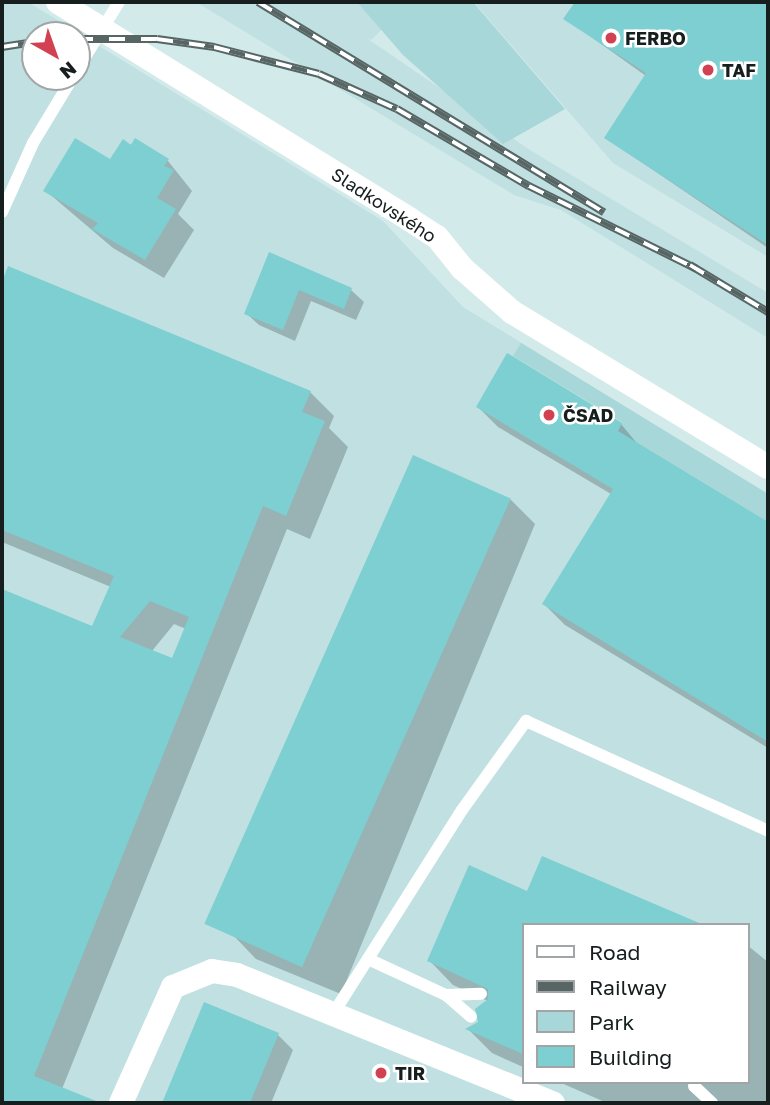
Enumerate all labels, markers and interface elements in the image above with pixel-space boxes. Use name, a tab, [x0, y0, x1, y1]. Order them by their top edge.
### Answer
north arrow	[21, 21, 91, 91]
place label: FERBO	[625, 27, 686, 49]
marker: FERBO	[603, 30, 619, 46]
text: N	[56, 57, 81, 84]
place label: TAF	[722, 59, 756, 81]
marker: TAF	[700, 62, 716, 78]
street label: Sladkovského	[328, 163, 440, 247]
place label: ČSAD	[563, 404, 613, 426]
marker: ČSAD	[541, 407, 557, 423]
legend	[522, 923, 749, 1084]
text: Road	[589, 939, 640, 965]
text: Railway	[589, 974, 667, 1000]
text: Park	[589, 1009, 634, 1035]
text: Building	[589, 1044, 672, 1070]
place label: TIR	[395, 1062, 425, 1084]
marker: TIR	[373, 1065, 389, 1081]

